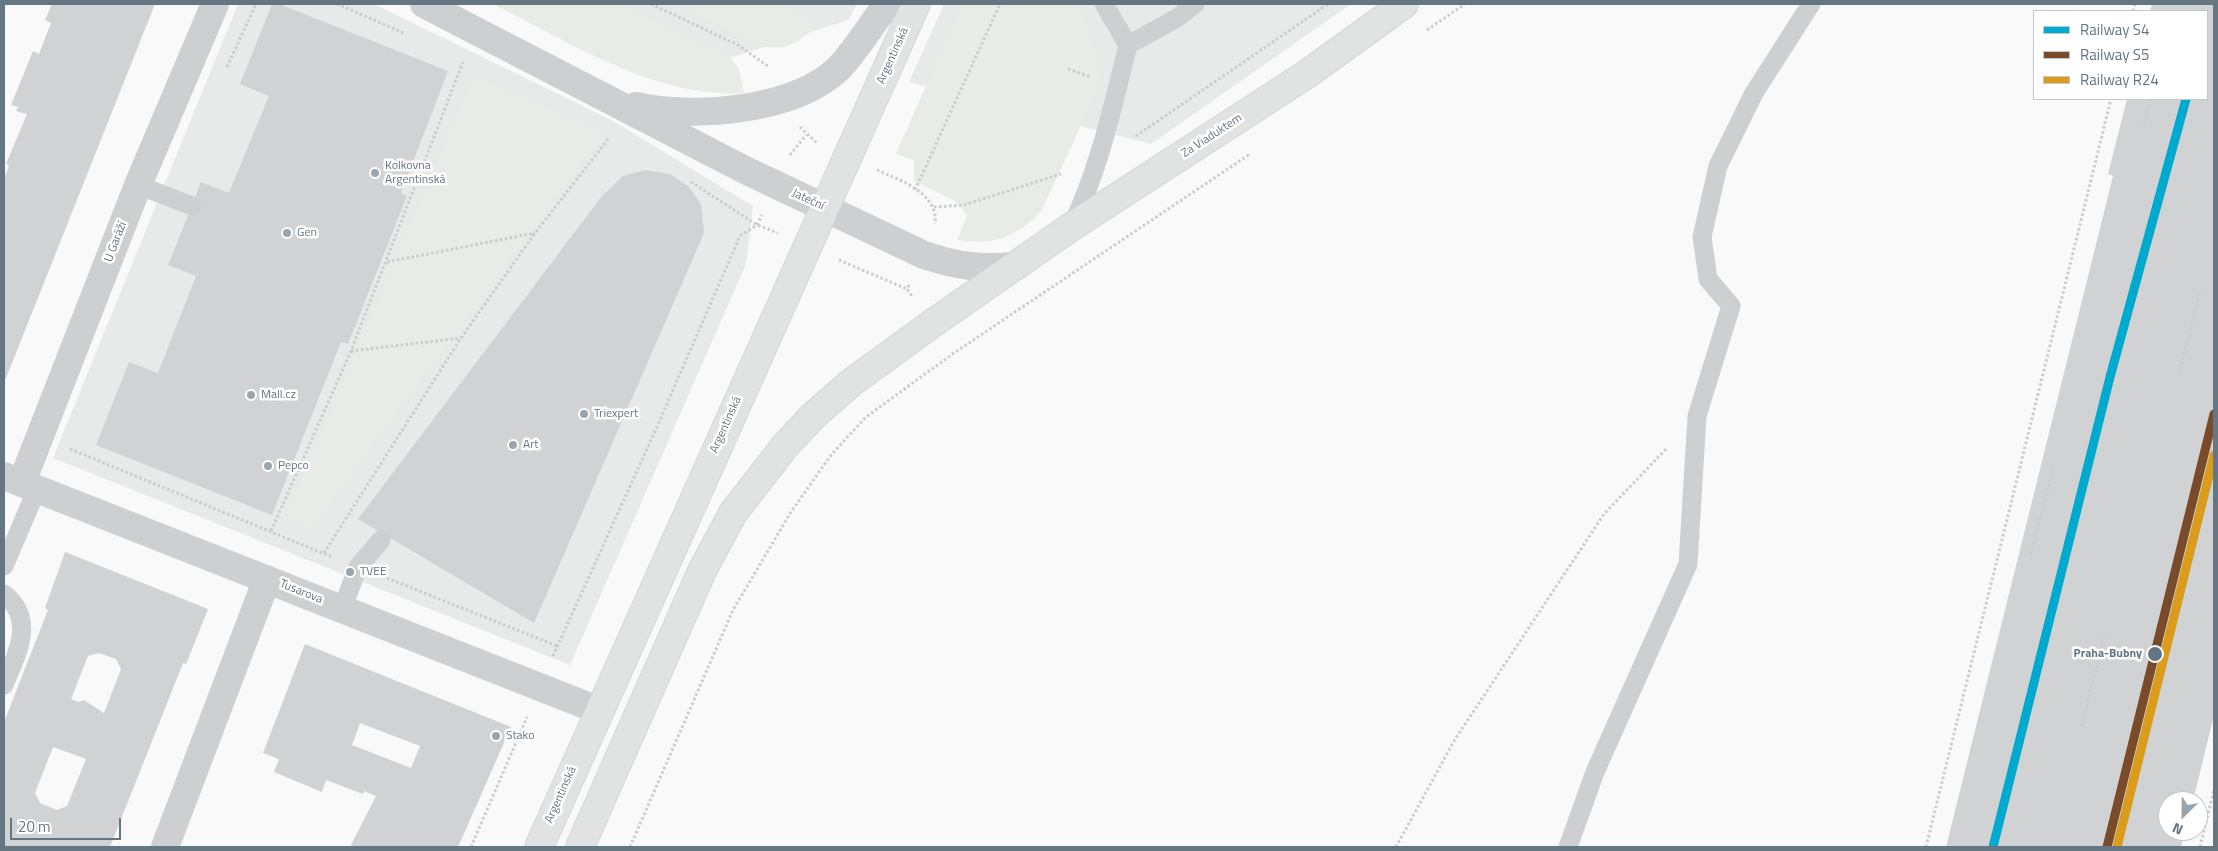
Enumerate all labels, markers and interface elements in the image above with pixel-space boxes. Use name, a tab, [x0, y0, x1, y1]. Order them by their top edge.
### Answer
legend	[2033, 10, 2208, 100]
text: Railway S4	[2080, 18, 2149, 41]
street label: Argentinská	[874, 25, 912, 87]
text: Railway S5	[2080, 43, 2149, 66]
text: Railway R24	[2080, 68, 2159, 91]
street label: Za Viaduktem	[1179, 111, 1245, 161]
place label: Kolkovna Argentinská	[385, 159, 445, 187]
marker: Kolkovna Argentinská	[369, 167, 381, 179]
street label: Jateční	[790, 186, 826, 214]
street label: U Garáží	[102, 220, 130, 264]
place label: Gen	[297, 226, 317, 240]
marker: Gen	[281, 227, 293, 239]
place label: Mall.cz	[261, 388, 296, 402]
marker: Mall.cz	[245, 389, 257, 401]
street label: Argentinská	[707, 394, 745, 456]
place label: Triexpert	[594, 407, 638, 421]
marker: Triexpert	[578, 408, 590, 420]
place label: Art	[523, 438, 539, 452]
marker: Art	[507, 439, 519, 451]
place label: Pepco	[278, 459, 309, 473]
marker: Pepco	[262, 460, 274, 472]
place label: TVEE	[360, 565, 387, 579]
marker: TVEE	[344, 566, 356, 578]
street label: Tusarova	[277, 577, 325, 607]
marker: Praha-Bubny	[2146, 645, 2164, 663]
place label: Praha-Bubny	[2074, 647, 2142, 661]
place label: Stako	[506, 729, 535, 743]
marker: Stako	[490, 730, 502, 742]
street label: Argentinská	[542, 764, 580, 826]
north arrow	[2158, 791, 2208, 841]
scale bar	[12, 808, 124, 840]
text: 20 m	[18, 815, 51, 838]
text: N	[2169, 818, 2186, 841]

